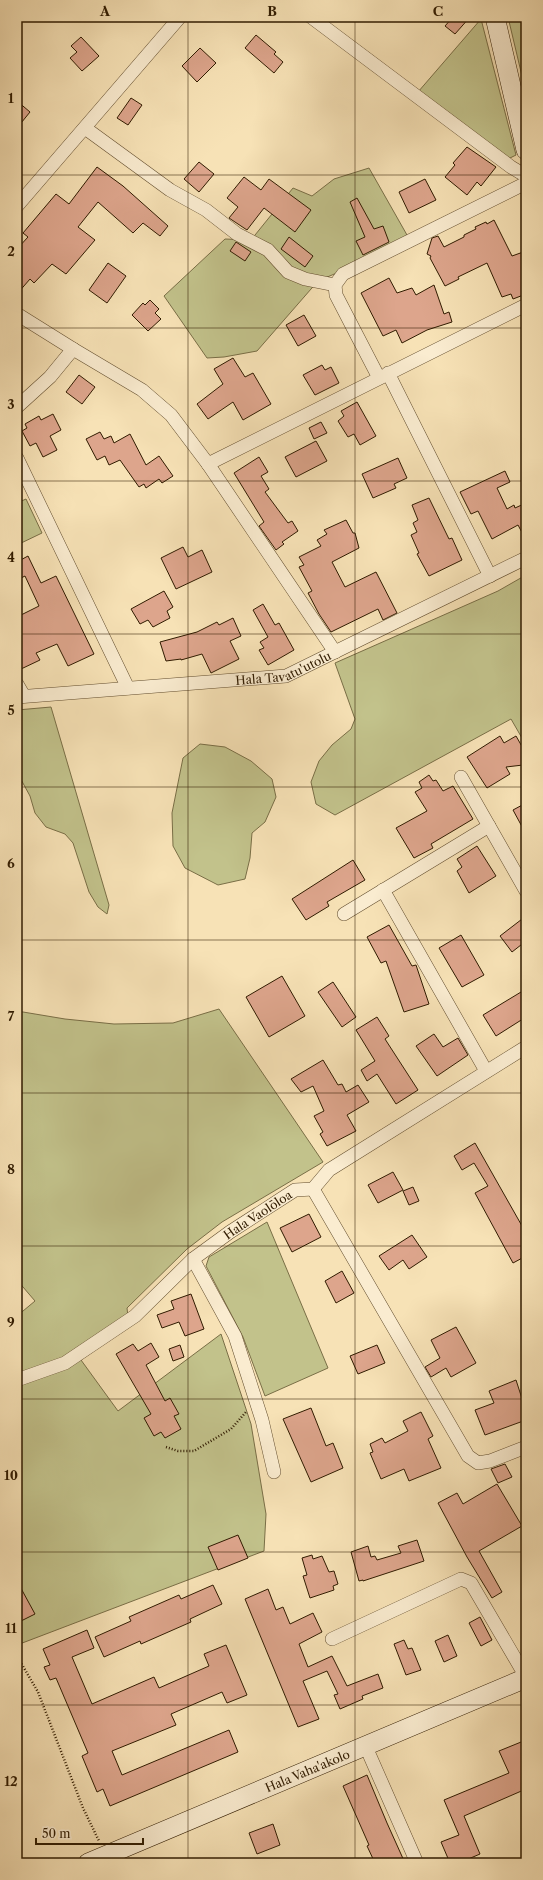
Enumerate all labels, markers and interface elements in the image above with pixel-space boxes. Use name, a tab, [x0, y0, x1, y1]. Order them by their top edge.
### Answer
text: A	[99, 3, 111, 19]
text: B	[267, 3, 277, 19]
text: C	[433, 3, 443, 19]
text: 1	[8, 90, 14, 106]
text: 2	[7, 243, 15, 259]
text: 3	[7, 396, 15, 412]
text: 4	[7, 549, 15, 565]
street label: Hala Tavatu'utolu	[235, 647, 334, 687]
text: 5	[7, 702, 15, 718]
text: 6	[7, 855, 15, 871]
text: 7	[8, 1008, 15, 1024]
text: 8	[7, 1161, 15, 1177]
street label: Hala Vaolōloa	[220, 1186, 295, 1242]
text: 9	[7, 1314, 15, 1330]
text: 10	[4, 1467, 18, 1483]
text: 11	[5, 1620, 17, 1636]
street label: Hala Vaha'akolo	[263, 1746, 352, 1795]
text: 12	[4, 1773, 18, 1789]
scale bar	[36, 1820, 143, 1846]
text: 50 m	[42, 1826, 71, 1841]

